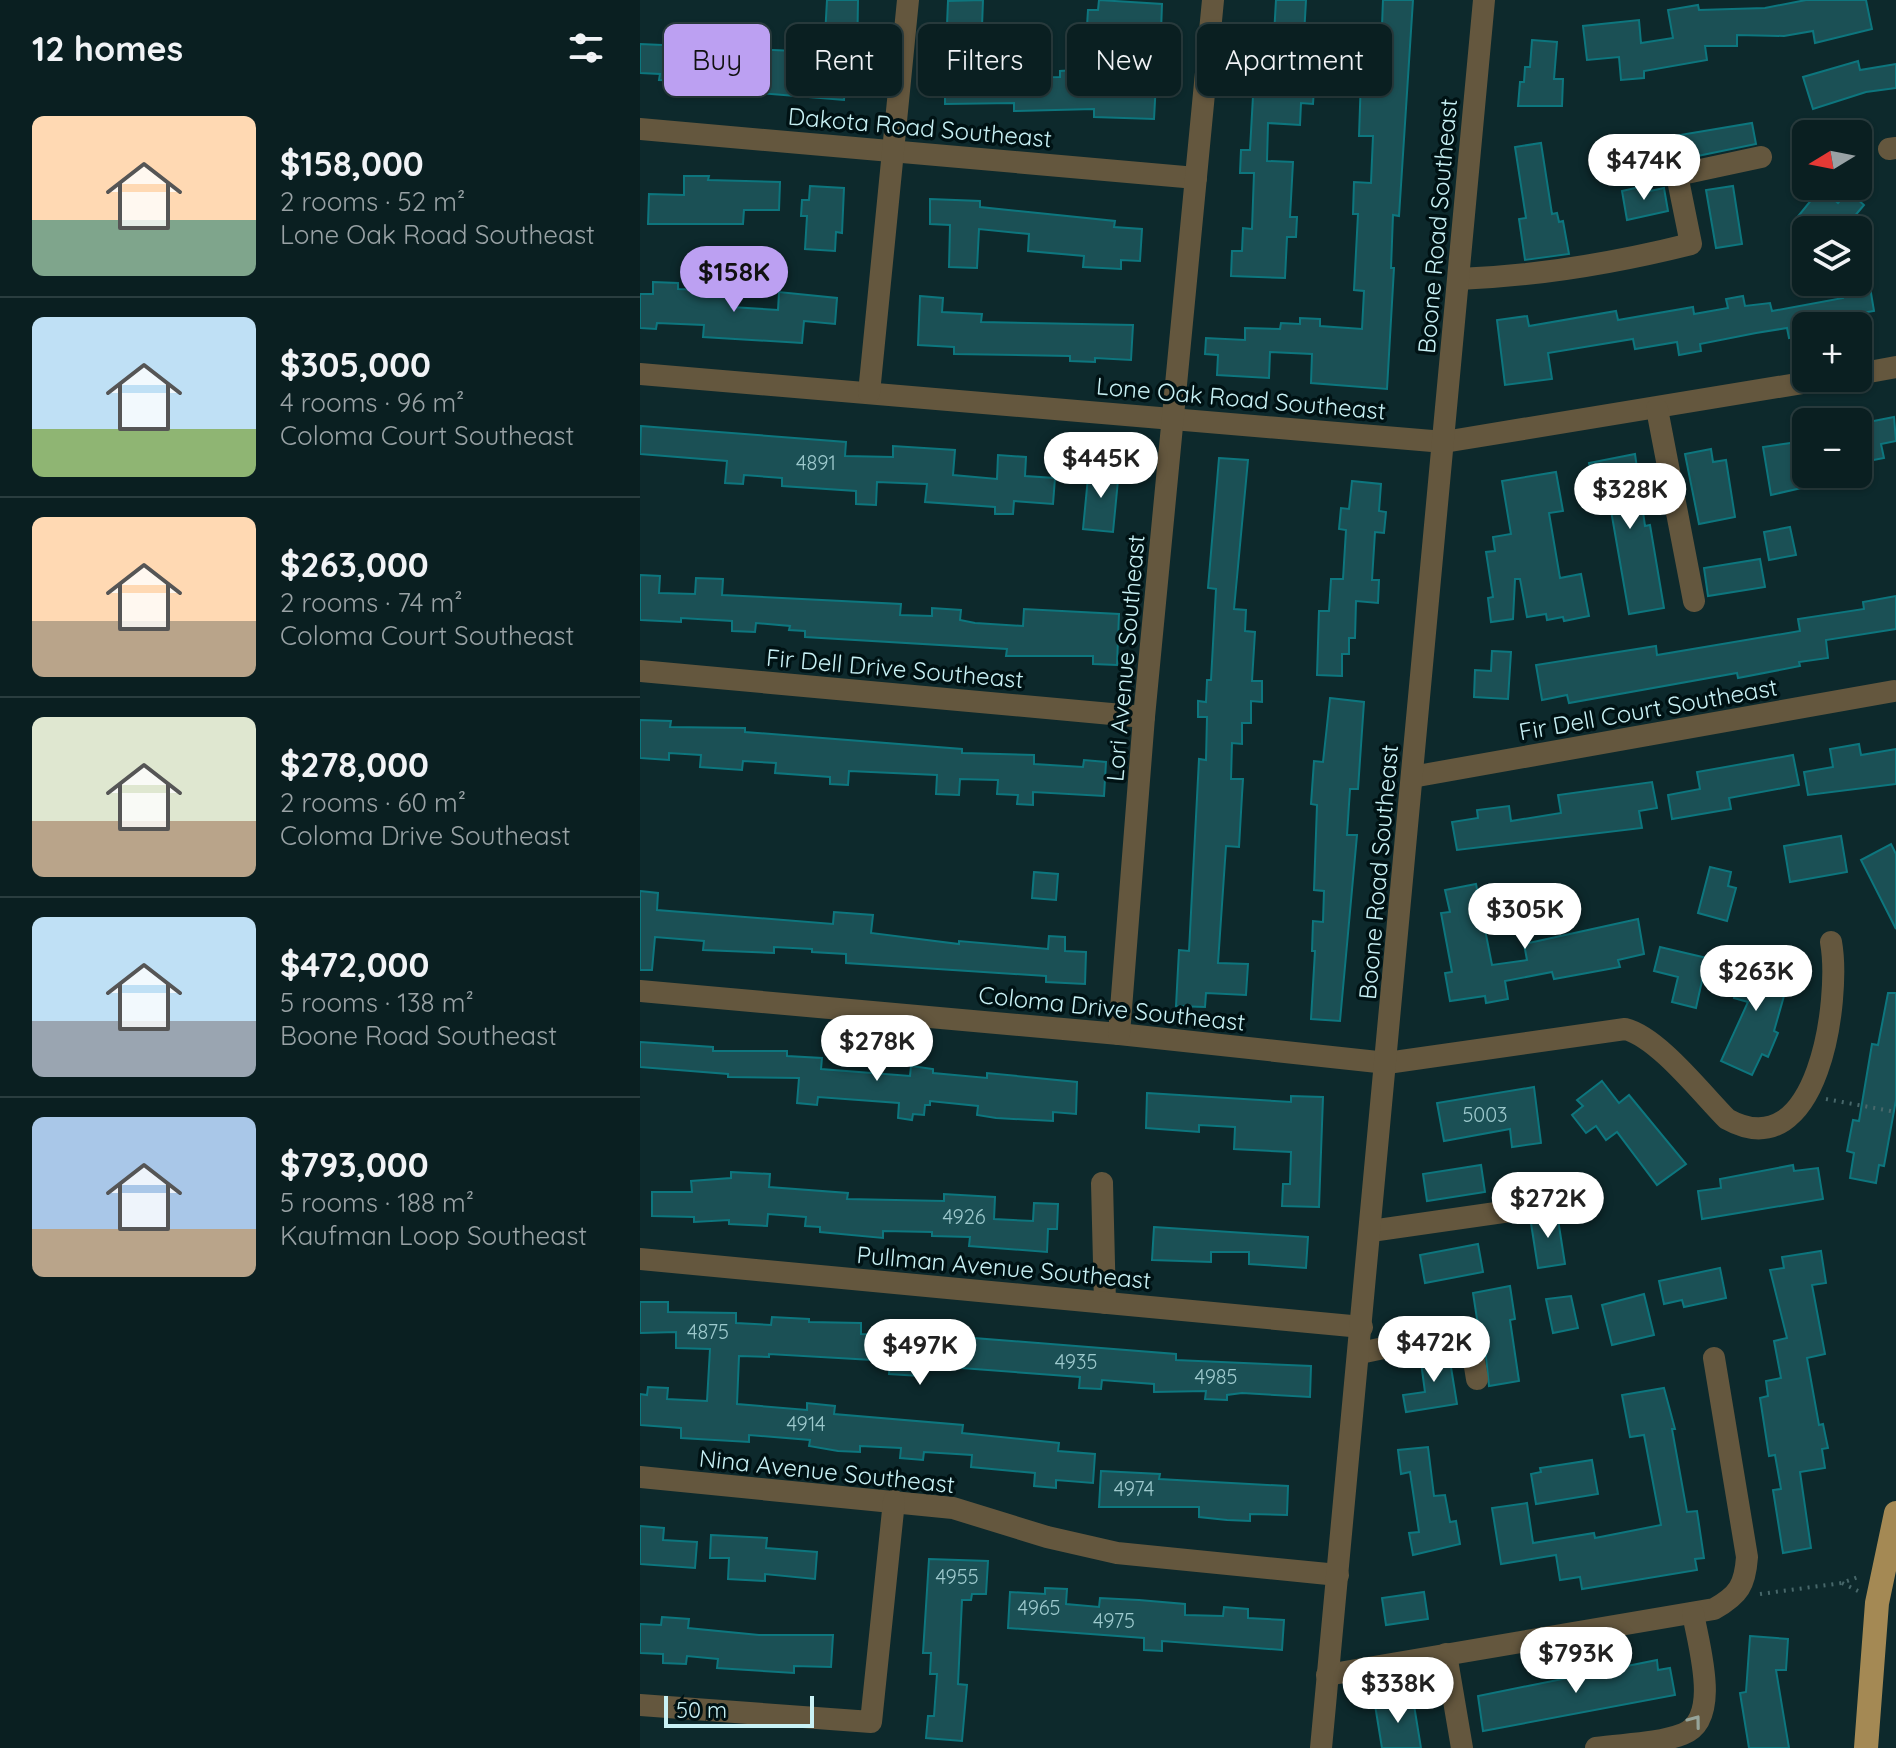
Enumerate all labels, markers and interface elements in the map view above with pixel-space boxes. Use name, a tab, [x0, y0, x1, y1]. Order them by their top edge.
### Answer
chip: Buy	[664, 24, 770, 96]
chip: Rent	[786, 24, 902, 96]
chip: Filters	[918, 24, 1051, 96]
chip: New	[1067, 24, 1181, 96]
chip: Apartment	[1197, 24, 1392, 96]
icon: filters	[564, 26, 608, 70]
text: 12 homes	[32, 27, 183, 70]
street label: Boone Road Southeast	[1411, 97, 1463, 355]
street label: Dakota Road Southeast	[787, 101, 1053, 153]
north arrow	[1792, 120, 1872, 200]
map controls	[1792, 120, 1872, 488]
pin: $474K	[1588, 134, 1700, 202]
text: $158,000	[280, 142, 424, 185]
text: $474K	[1606, 143, 1682, 176]
icon: home	[96, 148, 192, 244]
text: 2 rooms · 52 m²	[280, 185, 465, 218]
button: layers	[1792, 216, 1872, 296]
text: Lone Oak Road Southeast	[280, 218, 595, 251]
pin: $158K	[678, 246, 790, 314]
text: $158K	[698, 255, 770, 288]
button: +	[1792, 312, 1872, 392]
text: $305,000	[280, 343, 431, 386]
icon: home	[96, 349, 192, 445]
street label: Lone Oak Road Southeast	[1095, 370, 1387, 426]
text: 4 rooms · 96 m²	[280, 386, 464, 419]
button: −	[1792, 408, 1872, 488]
text: Coloma Court Southeast	[280, 419, 574, 452]
pin: $445K	[1045, 432, 1157, 500]
text: $445K	[1062, 441, 1140, 474]
house number: 4891	[796, 450, 836, 475]
pin: $328K	[1574, 463, 1686, 531]
text: $328K	[1592, 472, 1668, 505]
street label: Lori Avenue Southeast	[1099, 533, 1151, 783]
text: $263,000	[280, 543, 429, 586]
icon: home	[96, 549, 192, 645]
text: 2 rooms · 74 m²	[280, 586, 463, 619]
text: Coloma Court Southeast	[280, 619, 574, 652]
street label: Fir Dell Drive Southeast	[765, 642, 1025, 694]
street label: Fir Dell Court Southeast	[1516, 671, 1780, 747]
text: $278,000	[280, 743, 429, 786]
street label: Boone Road Southeast	[1352, 743, 1404, 1001]
icon: home	[96, 749, 192, 845]
text: 2 rooms · 60 m²	[280, 786, 466, 819]
text: Coloma Drive Southeast	[280, 819, 571, 852]
pin: $305K	[1469, 883, 1581, 951]
text: $305K	[1486, 892, 1564, 925]
text: $472,000	[280, 943, 429, 986]
pin: $263K	[1700, 945, 1812, 1013]
icon: home	[96, 949, 192, 1045]
text: $263K	[1718, 954, 1794, 987]
street label: Coloma Drive Southeast	[977, 979, 1247, 1037]
text: 5 rooms · 138 m²	[280, 986, 474, 1019]
pin: $278K	[821, 1015, 933, 1083]
text: Boone Road Southeast	[280, 1019, 557, 1052]
text: $278K	[839, 1024, 915, 1057]
house number: 5003	[1462, 1102, 1508, 1127]
text: $793,000	[280, 1143, 429, 1186]
icon: home	[96, 1149, 192, 1245]
pin: $272K	[1492, 1172, 1604, 1240]
text: $272K	[1510, 1181, 1586, 1214]
text: 5 rooms · 188 m²	[280, 1186, 474, 1219]
house number: 4926	[942, 1204, 986, 1229]
text: Kaufman Loop Southeast	[280, 1219, 587, 1252]
street label: Pullman Avenue Southeast	[856, 1239, 1152, 1295]
pin: $472K	[1378, 1316, 1490, 1384]
house number: 4875	[687, 1319, 729, 1344]
pin: $497K	[864, 1319, 976, 1387]
text: $472K	[1396, 1325, 1472, 1358]
text: $497K	[882, 1328, 958, 1361]
house number: 4935	[1055, 1349, 1097, 1374]
house number: 4985	[1195, 1364, 1238, 1389]
house number: 4914	[786, 1411, 826, 1436]
street label: Nina Avenue Southeast	[698, 1443, 956, 1499]
house number: 4974	[1114, 1476, 1154, 1501]
house number: 4955	[935, 1564, 979, 1589]
house number: 4965	[1018, 1595, 1060, 1620]
house number: 4975	[1093, 1608, 1135, 1633]
pin: $793K	[1520, 1627, 1632, 1695]
text: $793K	[1538, 1636, 1614, 1669]
pin: $338K	[1342, 1657, 1454, 1725]
text: $338K	[1361, 1666, 1435, 1699]
scale bar	[664, 1692, 814, 1728]
text: 50 m	[676, 1696, 727, 1724]
one-way arrow	[1685, 1715, 1700, 1730]

